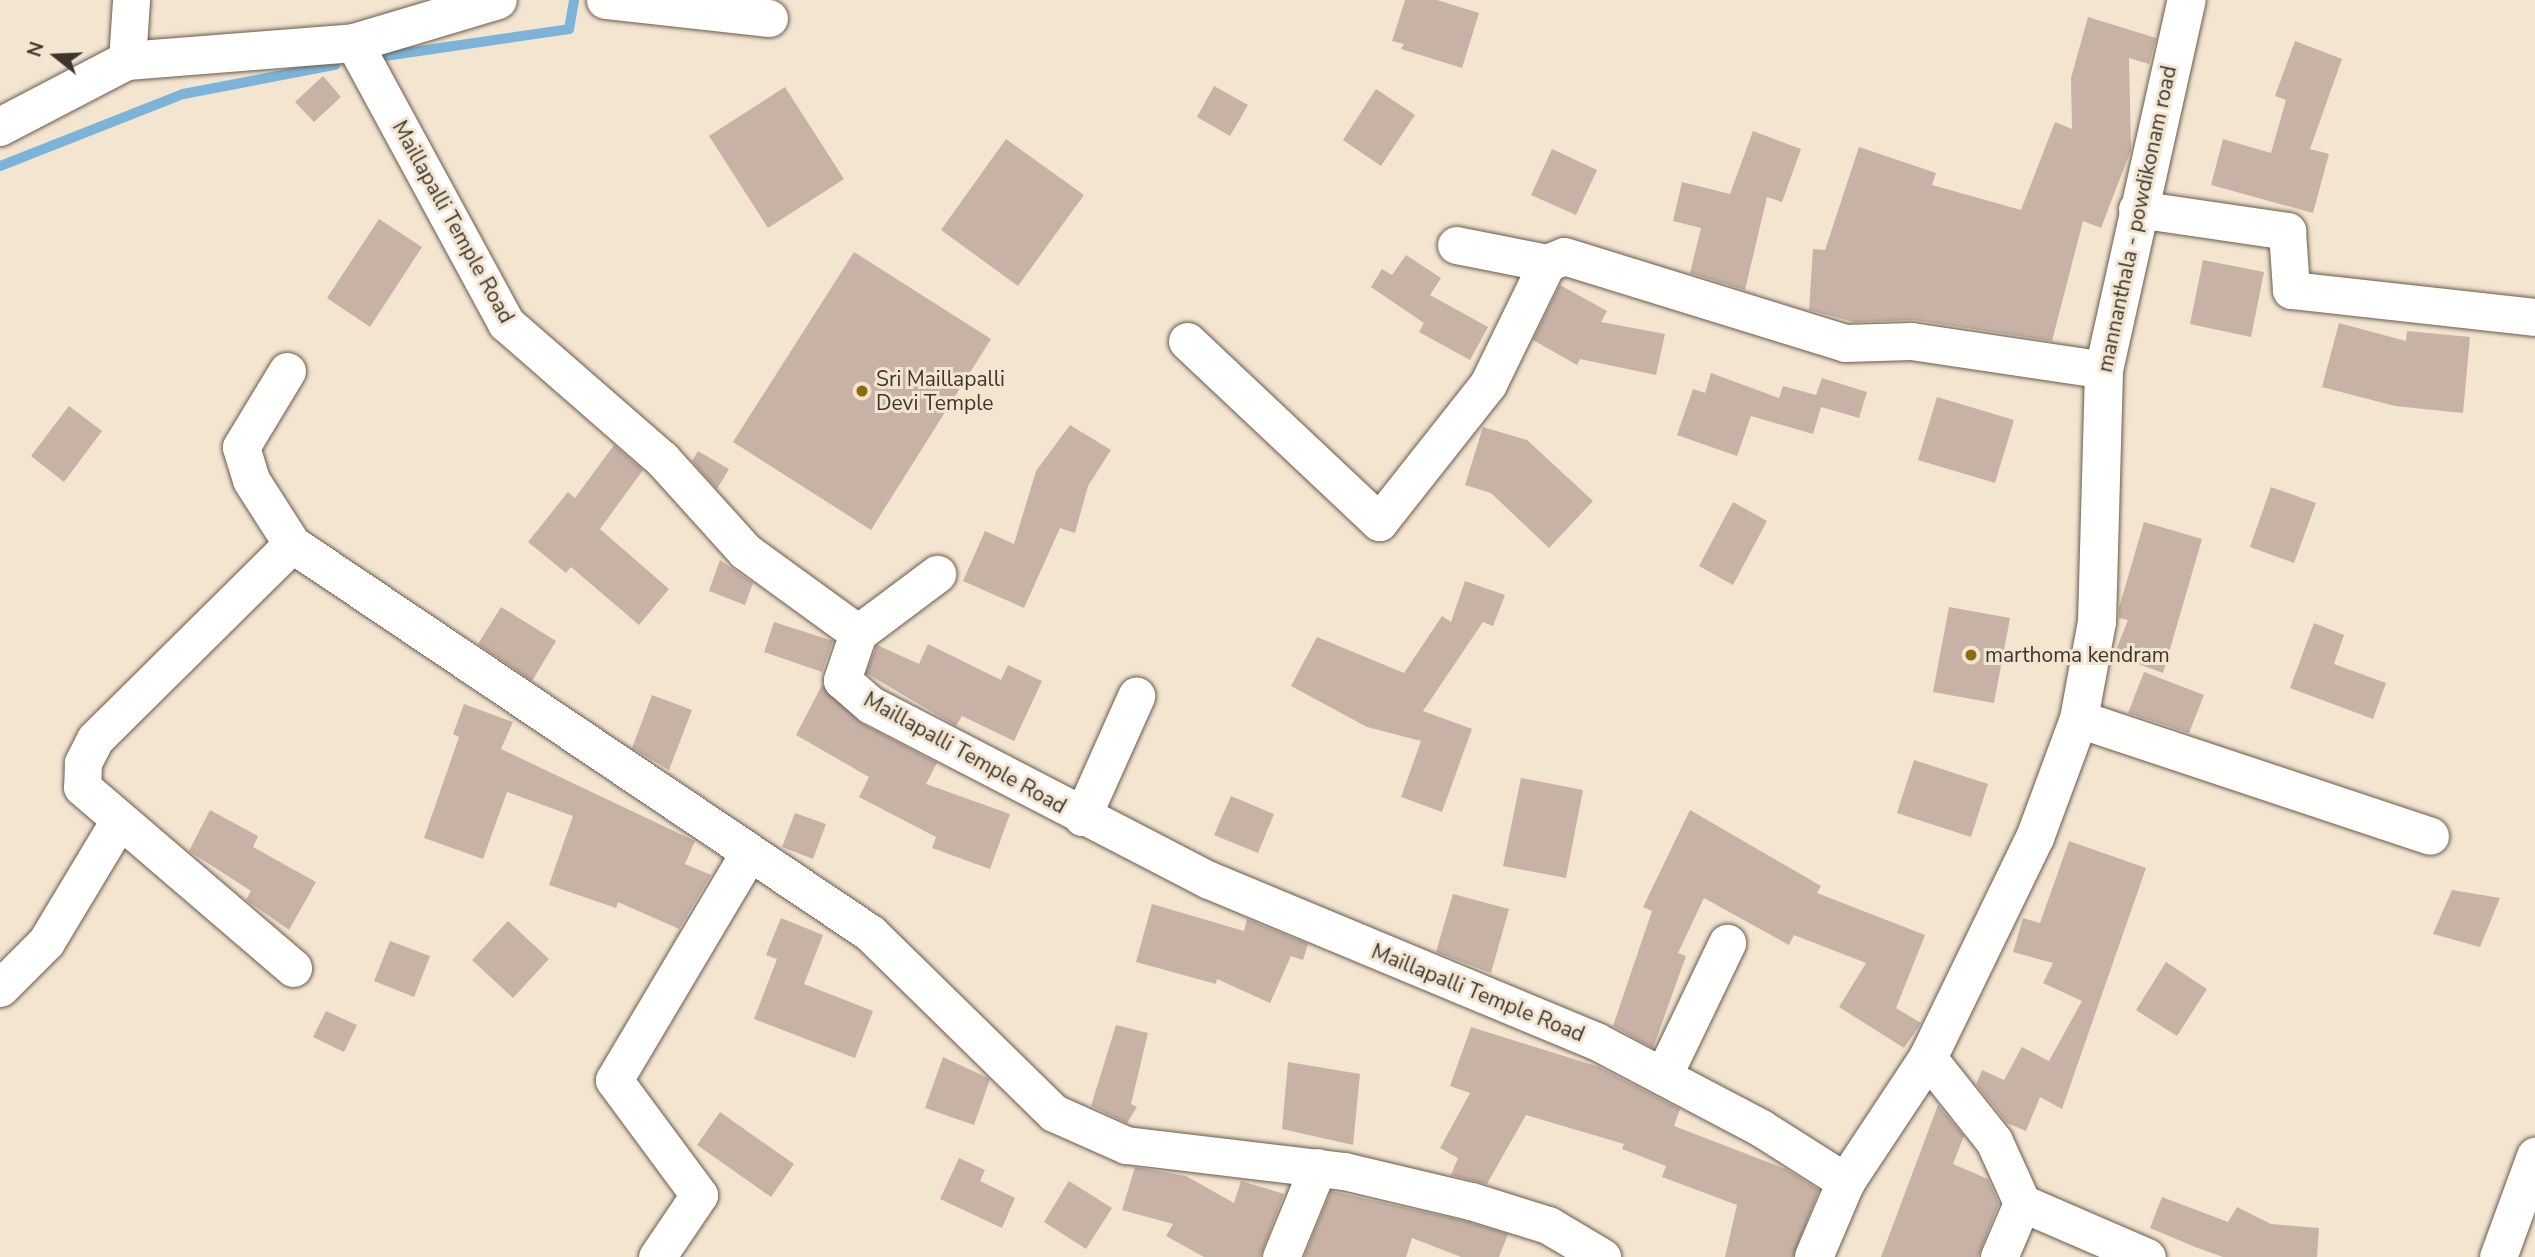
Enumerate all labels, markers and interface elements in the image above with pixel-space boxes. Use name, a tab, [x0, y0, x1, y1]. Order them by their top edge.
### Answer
north arrow	[21, 21, 91, 91]
text: N	[21, 39, 51, 60]
street label: mannanthala - powdikonam road	[2092, 63, 2182, 375]
street label: Maillapalli Temple Road	[387, 116, 519, 328]
place label: Sri Maillapalli Devi Temple	[876, 366, 1005, 416]
marker: Sri Maillapalli Devi Temple	[854, 383, 870, 399]
place label: marthoma kendram	[1985, 642, 2170, 668]
marker: marthoma kendram	[1963, 647, 1979, 663]
street label: Maillapalli Temple Road	[859, 687, 1071, 819]
street label: Maillapalli Temple Road	[1368, 939, 1588, 1047]

